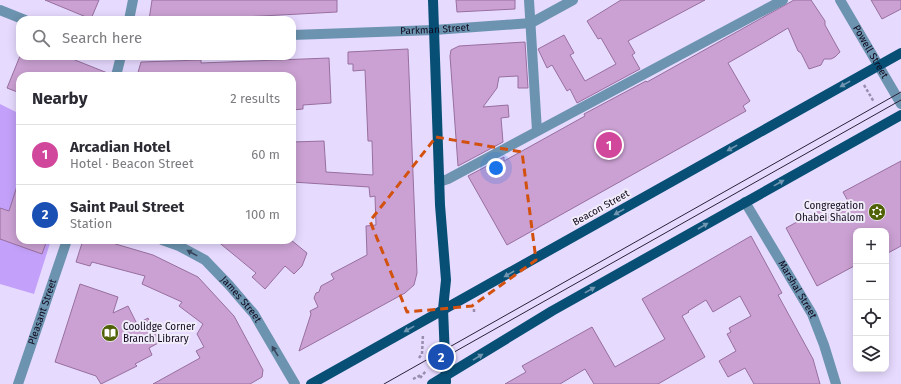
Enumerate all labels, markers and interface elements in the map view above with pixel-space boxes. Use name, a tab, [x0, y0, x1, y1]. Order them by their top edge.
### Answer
search box	[16, 16, 296, 60]
street label: Parkman Street	[400, 21, 470, 37]
street label: Powell Street	[850, 23, 891, 81]
icon: search	[30, 27, 52, 49]
text: Search here	[62, 29, 142, 47]
one-way arrow	[839, 81, 851, 88]
text: Nearby	[32, 88, 87, 109]
text: 2 results	[230, 91, 280, 106]
pin: 1	[596, 130, 622, 160]
text: Arcadian Hotel	[70, 138, 170, 156]
one-way arrow	[726, 145, 738, 151]
text: 1	[42, 147, 48, 162]
text: 60 m	[251, 147, 280, 162]
text: Hotel · Beacon Street	[70, 156, 194, 171]
your location	[486, 158, 506, 178]
one-way arrow	[773, 180, 785, 187]
street label: Beacon Street	[571, 187, 632, 229]
text: Saint Paul Street	[70, 198, 184, 216]
place label: Congregation Ohabei Shalom	[795, 200, 864, 224]
synagogue icon: Congregation Ohabei Shalom	[867, 202, 887, 222]
text: 2	[42, 207, 48, 222]
text: 100 m	[245, 207, 280, 222]
one-way arrow	[613, 208, 625, 215]
text: Station	[70, 216, 112, 231]
one-way arrow	[697, 223, 709, 230]
map controls	[853, 228, 889, 372]
button: +	[853, 228, 889, 264]
one-way arrow	[186, 250, 198, 256]
street label: Marshal Street	[775, 258, 819, 321]
button: −	[853, 264, 889, 300]
one-way arrow	[503, 270, 515, 277]
street label: James Street	[218, 274, 264, 325]
street label: Pleasant Street	[26, 277, 59, 346]
one-way arrow	[584, 287, 596, 294]
button: locate	[853, 300, 889, 336]
place label: Coolidge Corner Branch Library	[123, 321, 195, 345]
library icon: Coolidge Corner Branch Library	[100, 323, 120, 343]
one-way arrow	[404, 326, 415, 333]
button: layers	[853, 336, 889, 372]
pin: 2	[428, 342, 454, 372]
one-way arrow	[272, 345, 279, 357]
one-way arrow	[472, 353, 484, 360]

